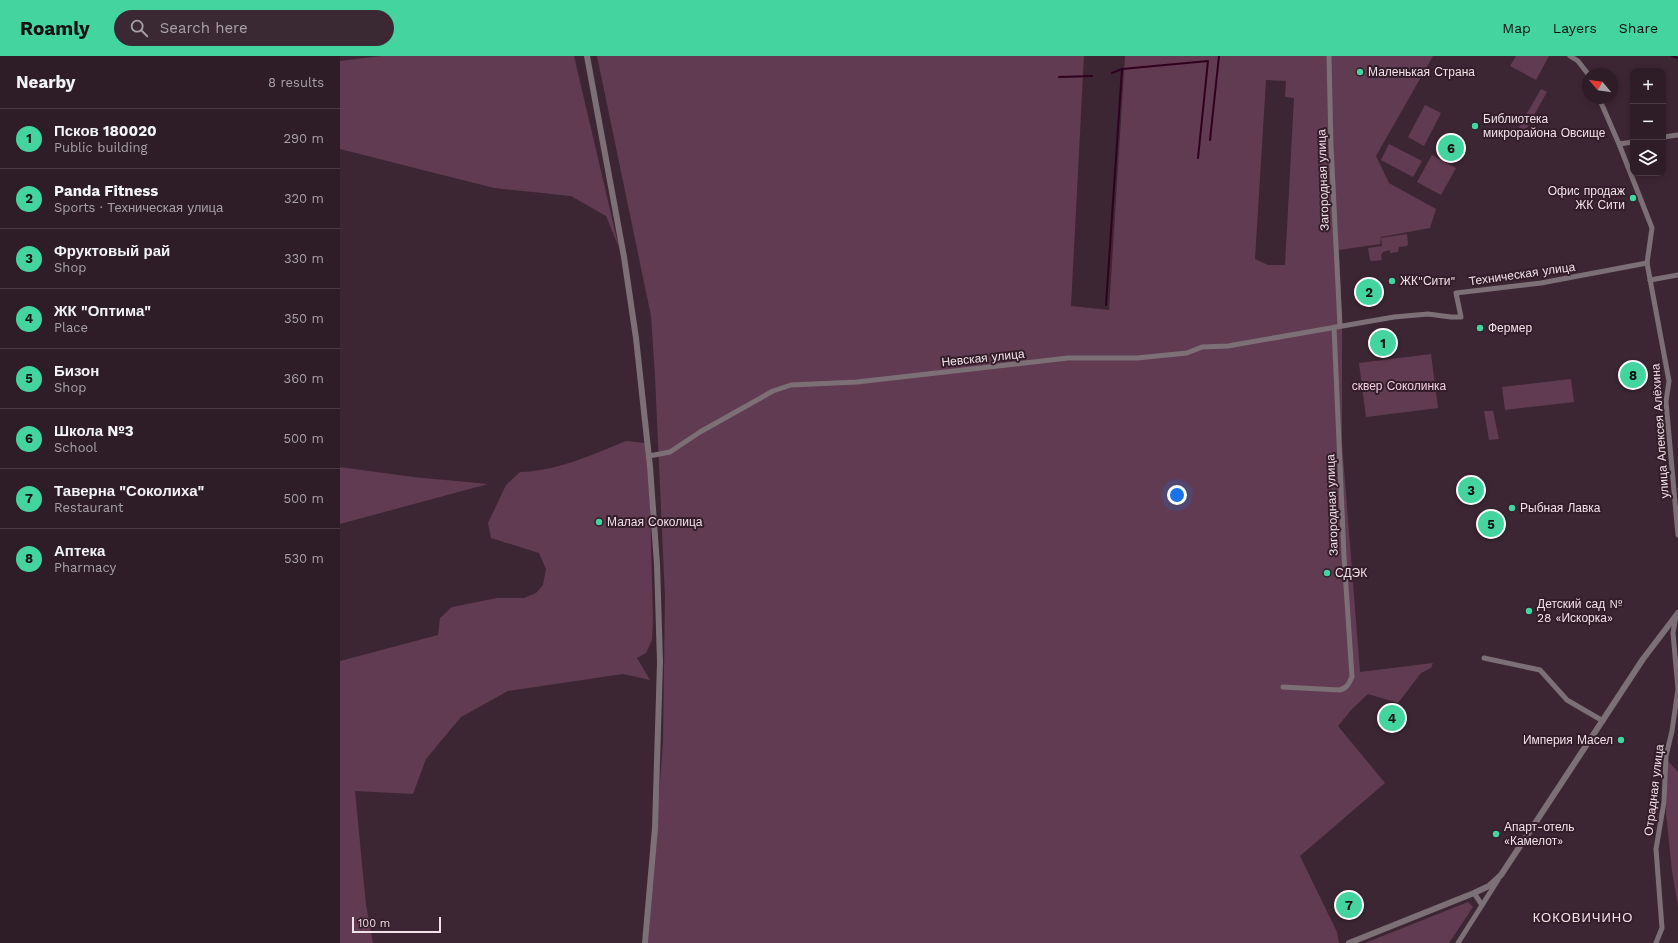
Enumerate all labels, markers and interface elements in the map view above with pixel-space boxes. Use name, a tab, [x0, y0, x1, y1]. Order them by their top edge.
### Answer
search box	[114, 10, 394, 46]
text: Roamly	[20, 17, 90, 40]
icon: search	[128, 17, 150, 39]
text: Search here	[160, 19, 248, 37]
text: Map	[1502, 20, 1531, 36]
text: Layers	[1553, 20, 1597, 36]
text: Share	[1619, 20, 1658, 36]
place label: Маленькая Страна	[1368, 65, 1475, 79]
marker: Маленькая Страна	[1355, 67, 1365, 77]
north arrow	[1582, 68, 1618, 104]
map controls	[1630, 68, 1666, 176]
button: +	[1630, 68, 1666, 104]
text: Nearby	[16, 72, 75, 92]
text: 8 results	[268, 75, 324, 90]
button: −	[1630, 104, 1666, 140]
place label: Библиотека микрорайона Овсище	[1483, 112, 1606, 140]
marker: Библиотека микрорайона Овсище	[1470, 121, 1480, 131]
text: Псков 180020	[54, 122, 157, 140]
street label: Загородная улица	[1314, 129, 1332, 231]
text: 1	[26, 131, 32, 146]
text: 290 m	[283, 131, 324, 146]
pin: 6	[1438, 133, 1464, 163]
text: Public building	[54, 140, 147, 155]
button: layers	[1630, 140, 1666, 176]
text: Panda Fitness	[54, 182, 158, 200]
place label: Офис продаж ЖК Сити	[1548, 184, 1625, 212]
text: 2	[25, 191, 33, 206]
text: 320 m	[284, 191, 324, 206]
marker: Офис продаж ЖК Сити	[1628, 193, 1638, 203]
text: Sports · Техническая улица	[54, 200, 223, 215]
text: Фруктовый рай	[54, 242, 170, 260]
text: 3	[25, 251, 33, 266]
text: 330 m	[284, 251, 324, 266]
text: Shop	[54, 260, 86, 275]
street label: Техническая улица	[1468, 260, 1576, 288]
place label: ЖК"Сити"	[1400, 274, 1455, 288]
marker: ЖК"Сити"	[1387, 276, 1397, 286]
pin: 2	[1356, 277, 1382, 307]
text: ЖК "Оптима"	[54, 302, 151, 320]
text: 4	[25, 311, 33, 326]
text: 350 m	[284, 311, 324, 326]
text: Place	[54, 320, 88, 335]
place label: Фермер	[1488, 321, 1532, 335]
marker: Фермер	[1475, 323, 1485, 333]
pin: 1	[1370, 328, 1396, 358]
street label: Невская улица	[941, 347, 1025, 369]
pin: 8	[1620, 360, 1646, 390]
text: Бизон	[54, 362, 99, 380]
street label: улица Алексея Алёхина	[1648, 363, 1672, 499]
text: 5	[25, 371, 33, 386]
text: 360 m	[284, 371, 324, 386]
park label: сквер Соколинка	[1352, 379, 1447, 393]
text: Shop	[54, 380, 86, 395]
text: Школа №3	[54, 422, 134, 440]
text: 6	[25, 431, 33, 446]
text: 500 m	[283, 431, 324, 446]
text: School	[54, 440, 97, 455]
street label: Загородная улица	[1323, 454, 1341, 556]
pin: 3	[1458, 475, 1484, 505]
text: Таверна "Соколиха"	[54, 482, 204, 500]
your location	[1167, 485, 1187, 505]
text: 7	[25, 491, 33, 506]
text: 500 m	[283, 491, 324, 506]
text: Restaurant	[54, 500, 124, 515]
place label: Рыбная Лавка	[1520, 501, 1601, 515]
marker: Рыбная Лавка	[1507, 503, 1517, 513]
pin: 5	[1478, 509, 1504, 539]
place label: Малая Соколица	[607, 515, 703, 529]
marker: Малая Соколица	[594, 517, 604, 527]
text: Аптека	[54, 542, 105, 560]
text: 8	[25, 551, 33, 566]
text: 530 m	[284, 551, 324, 566]
text: Pharmacy	[54, 560, 116, 575]
place label: СДЭК	[1335, 566, 1367, 580]
marker: СДЭК	[1322, 568, 1332, 578]
place label: Детский сад № 28 «Искорка»	[1537, 597, 1622, 625]
marker: Детский сад № 28 «Искорка»	[1524, 606, 1534, 616]
pin: 4	[1379, 703, 1405, 733]
place label: Империя Масел	[1523, 733, 1613, 747]
marker: Империя Масел	[1616, 735, 1626, 745]
street label: Отрадная улица	[1641, 743, 1667, 837]
place label: Апарт-отель «Камелот»	[1504, 820, 1575, 848]
marker: Апарт-отель «Камелот»	[1491, 829, 1501, 839]
pin: 7	[1336, 890, 1362, 920]
district label: КОКОВИЧИНО	[1533, 910, 1633, 925]
scale bar	[352, 915, 441, 934]
text: 100 m	[358, 917, 390, 930]

